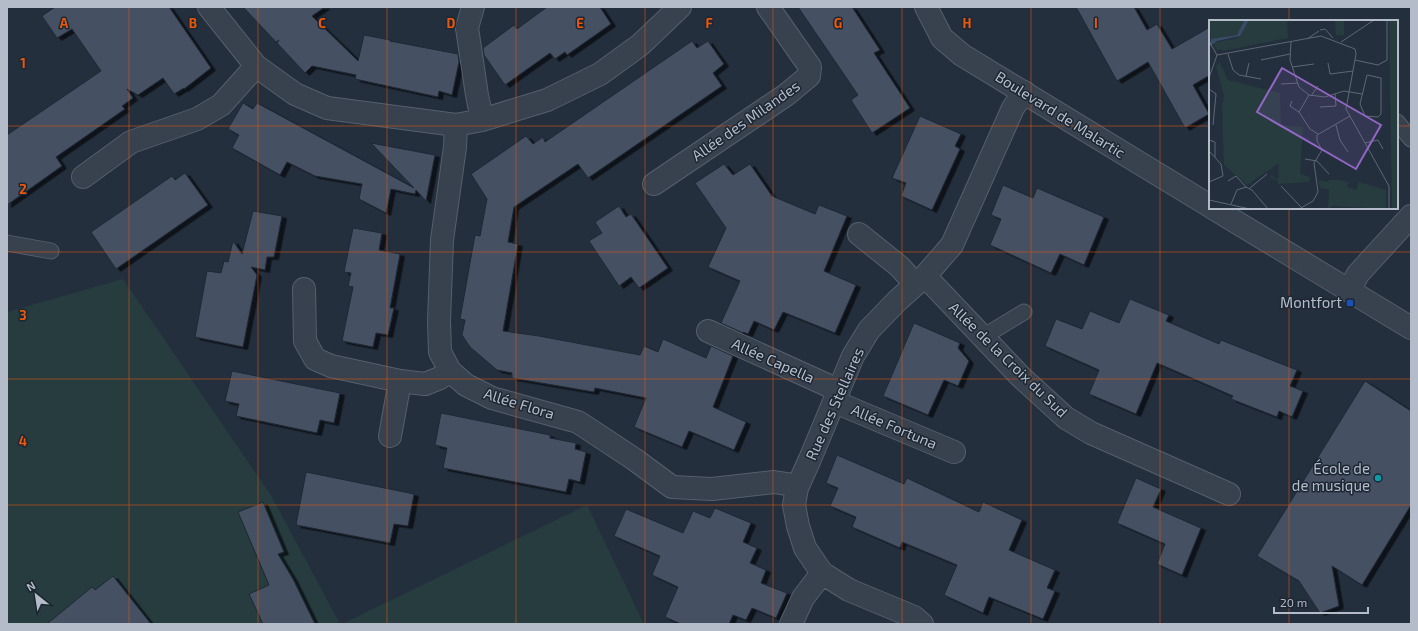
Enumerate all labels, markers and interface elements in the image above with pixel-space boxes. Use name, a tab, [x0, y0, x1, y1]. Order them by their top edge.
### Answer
text: A	[60, 15, 69, 31]
text: B	[189, 15, 197, 31]
text: C	[318, 15, 326, 31]
text: D	[447, 15, 456, 31]
text: E	[576, 15, 584, 31]
text: F	[705, 15, 713, 31]
text: G	[834, 15, 842, 31]
text: H	[963, 15, 972, 31]
text: I	[1094, 15, 1098, 31]
inset map	[1209, 20, 1398, 209]
text: 1	[20, 55, 26, 71]
street label: Boulevard de Malartic	[992, 67, 1129, 161]
street label: Allée des Milandes	[688, 76, 803, 164]
text: 2	[19, 181, 27, 197]
place label: Montfort	[1280, 293, 1342, 311]
street label: Allée de la Croix du Sud	[946, 298, 1072, 421]
marker: Montfort	[1345, 298, 1355, 308]
text: 3	[19, 307, 27, 323]
street label: Allée Capella	[729, 334, 817, 386]
street label: Rue des Stellaires	[801, 345, 867, 463]
street label: Allée Flora	[482, 384, 557, 422]
street label: Allée Fortuna	[849, 400, 940, 452]
text: 4	[19, 433, 27, 449]
place label: École de de musique	[1292, 459, 1370, 494]
marker: École de de musique	[1373, 473, 1383, 483]
north arrow	[16, 575, 56, 615]
text: N	[24, 578, 37, 594]
scale bar	[1274, 589, 1368, 615]
text: 20 m	[1280, 595, 1307, 609]

